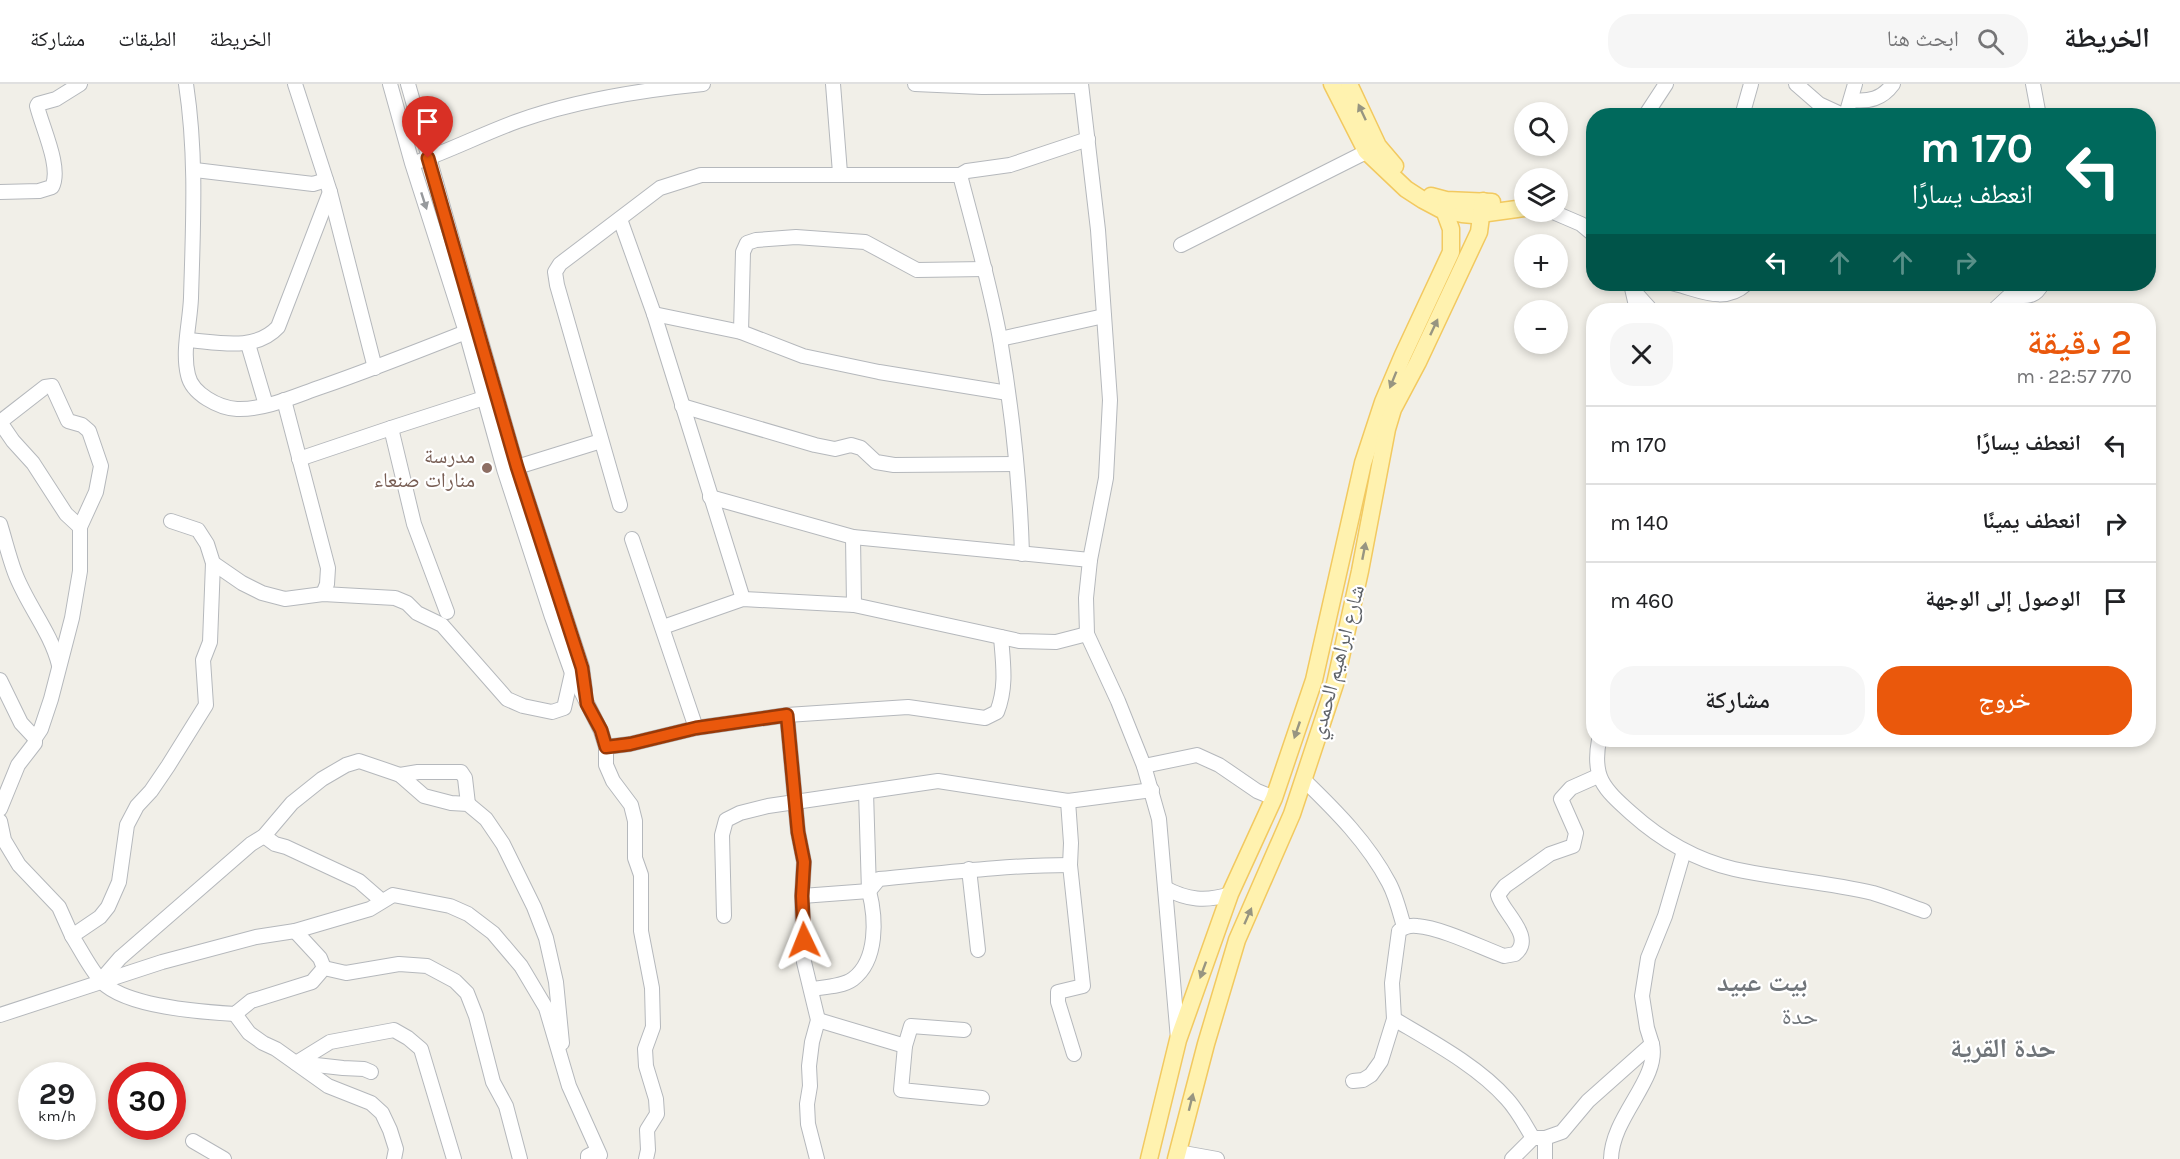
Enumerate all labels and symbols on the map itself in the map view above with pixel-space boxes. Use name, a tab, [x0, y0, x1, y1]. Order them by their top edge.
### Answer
pin	[402, 96, 453, 158]
one-way arrow	[1357, 103, 1366, 120]
one-way arrow	[420, 192, 429, 210]
one-way arrow	[1430, 319, 1439, 336]
one-way arrow	[1388, 372, 1398, 390]
place label: مدرسة منارات صنعاء	[374, 444, 475, 492]
marker: مدرسة منارات صنعاء	[480, 461, 494, 475]
one-way arrow	[1360, 542, 1369, 561]
street label: شارع ابراهيم الحمدي	[1305, 582, 1373, 743]
one-way arrow	[1292, 721, 1302, 739]
one-way arrow	[1243, 907, 1253, 925]
position arrow	[772, 908, 836, 972]
one-way arrow	[1198, 961, 1208, 979]
district label: بيت عبيد	[1717, 966, 1807, 998]
district label: حدة	[1782, 1002, 1818, 1030]
district label: حدة القرية	[1950, 1032, 2056, 1064]
speed limit sign: 30	[108, 1062, 186, 1140]
one-way arrow	[1186, 1093, 1196, 1111]

